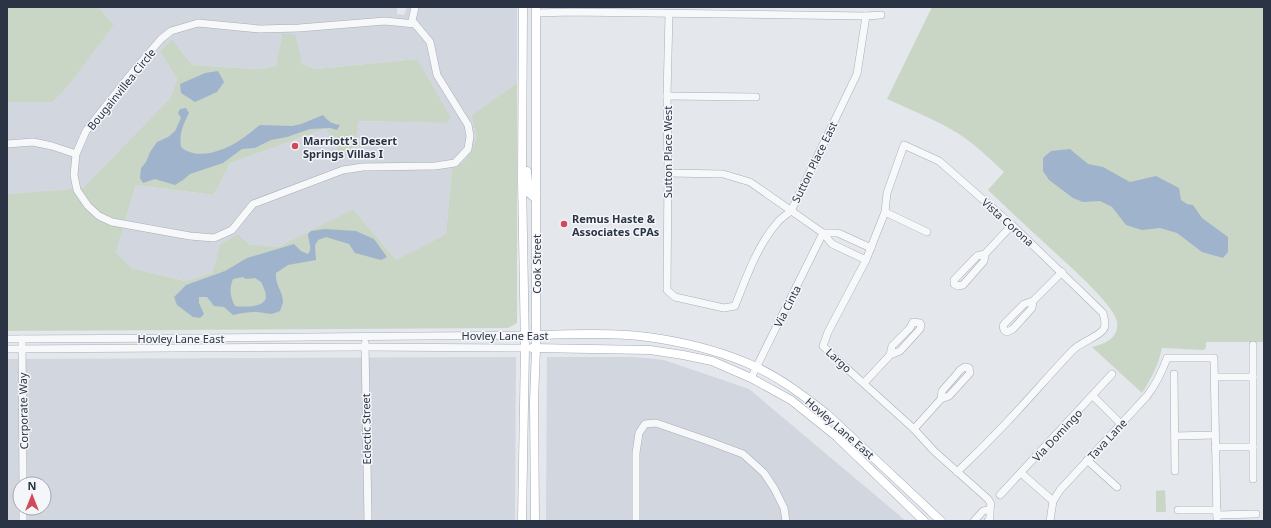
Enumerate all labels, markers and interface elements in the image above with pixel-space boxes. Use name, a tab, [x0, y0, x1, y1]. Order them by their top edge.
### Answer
street label: Bougainvillea Circle	[83, 45, 159, 133]
street label: Sutton Place West	[660, 106, 675, 198]
street label: Sutton Place East	[788, 119, 840, 205]
place label: Marriott's Desert Springs Villas I	[303, 133, 397, 161]
marker: Marriott's Desert Springs Villas I	[290, 141, 300, 151]
street label: Vista Corona	[979, 195, 1037, 249]
place label: Remus Haste & Associates CPAs	[572, 211, 660, 239]
marker: Remus Haste & Associates CPAs	[559, 219, 569, 229]
street label: Cook Street	[529, 234, 544, 294]
street label: Via Cinta	[770, 282, 804, 330]
street label: Hovley Lane East	[462, 328, 548, 343]
street label: Hovley Lane East	[138, 331, 224, 346]
street label: Largo	[823, 344, 855, 376]
street label: Corporate Way	[15, 372, 31, 450]
street label: Eclectic Street	[358, 393, 374, 465]
street label: Hovley Lane East	[802, 394, 878, 462]
street label: Via Domingo	[1029, 405, 1085, 464]
street label: Tava Lane	[1084, 415, 1130, 463]
north arrow	[12, 476, 52, 516]
text: N	[28, 478, 36, 493]

